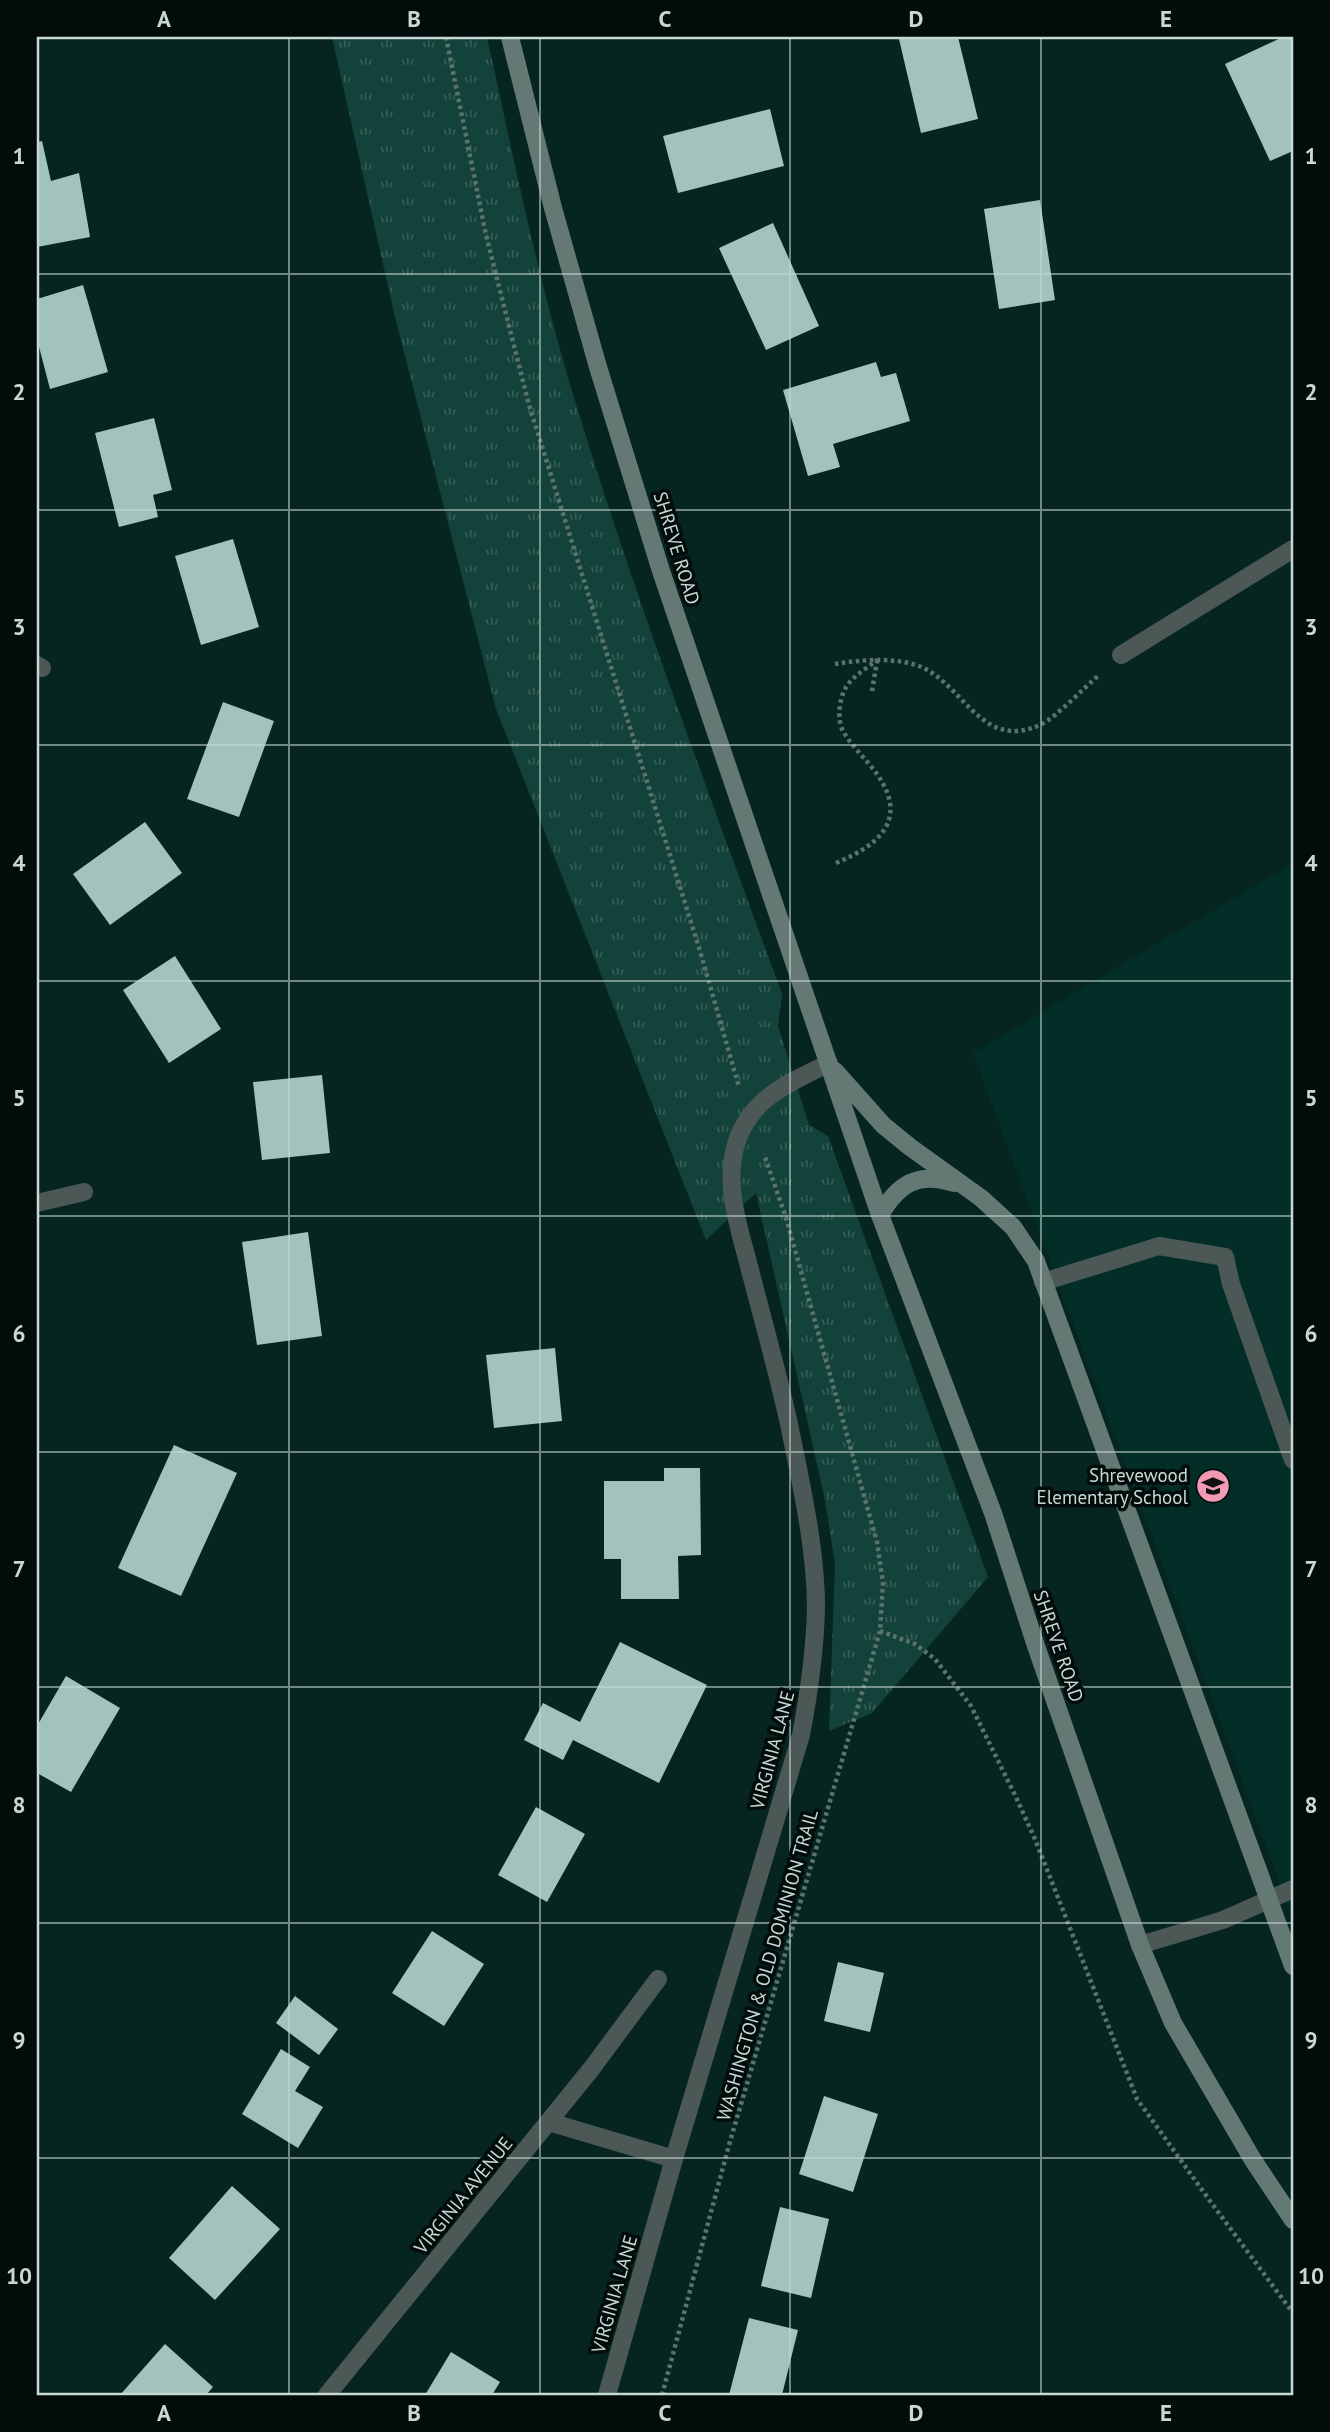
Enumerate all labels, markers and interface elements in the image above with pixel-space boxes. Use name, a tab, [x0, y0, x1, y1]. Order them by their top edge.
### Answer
text: A	[157, 4, 171, 33]
text: B	[407, 4, 421, 33]
text: C	[659, 4, 672, 33]
text: D	[909, 4, 923, 33]
text: E	[1160, 4, 1172, 33]
text: 1	[12, 141, 26, 170]
text: 1	[1304, 141, 1318, 170]
text: 2	[12, 377, 26, 406]
text: 2	[1304, 377, 1318, 406]
street label: SHREVE ROAD	[648, 489, 706, 607]
text: 3	[12, 612, 26, 641]
text: 3	[1304, 612, 1318, 641]
text: 4	[12, 848, 26, 877]
text: 4	[1304, 848, 1318, 877]
text: 5	[12, 1083, 26, 1112]
text: 5	[1304, 1083, 1318, 1112]
text: 6	[12, 1319, 26, 1348]
text: 6	[1304, 1319, 1318, 1348]
place label: Shrevewood Elementary School	[1037, 1463, 1188, 1509]
school or university icon: Shrevewood Elementary School	[1194, 1467, 1232, 1505]
text: 7	[12, 1554, 26, 1583]
text: 7	[1304, 1554, 1318, 1583]
street label: SHREVE ROAD	[1029, 1587, 1089, 1705]
street label: VIRGINIA LANE	[744, 1688, 799, 1813]
text: 8	[12, 1790, 26, 1819]
text: 8	[1304, 1790, 1318, 1819]
street label: WASHINGTON & OLD DOMINION TRAIL	[711, 1806, 823, 2123]
text: 9	[12, 2025, 26, 2054]
text: 9	[1304, 2025, 1318, 2054]
street label: VIRGINIA AVENUE	[408, 2132, 518, 2259]
street label: VIRGINIA LANE	[585, 2232, 642, 2357]
text: 10	[6, 2261, 32, 2290]
text: 10	[1298, 2261, 1324, 2290]
text: A	[157, 2398, 171, 2427]
text: B	[407, 2398, 421, 2427]
text: C	[659, 2398, 672, 2427]
text: D	[909, 2398, 923, 2427]
text: E	[1160, 2398, 1172, 2427]

